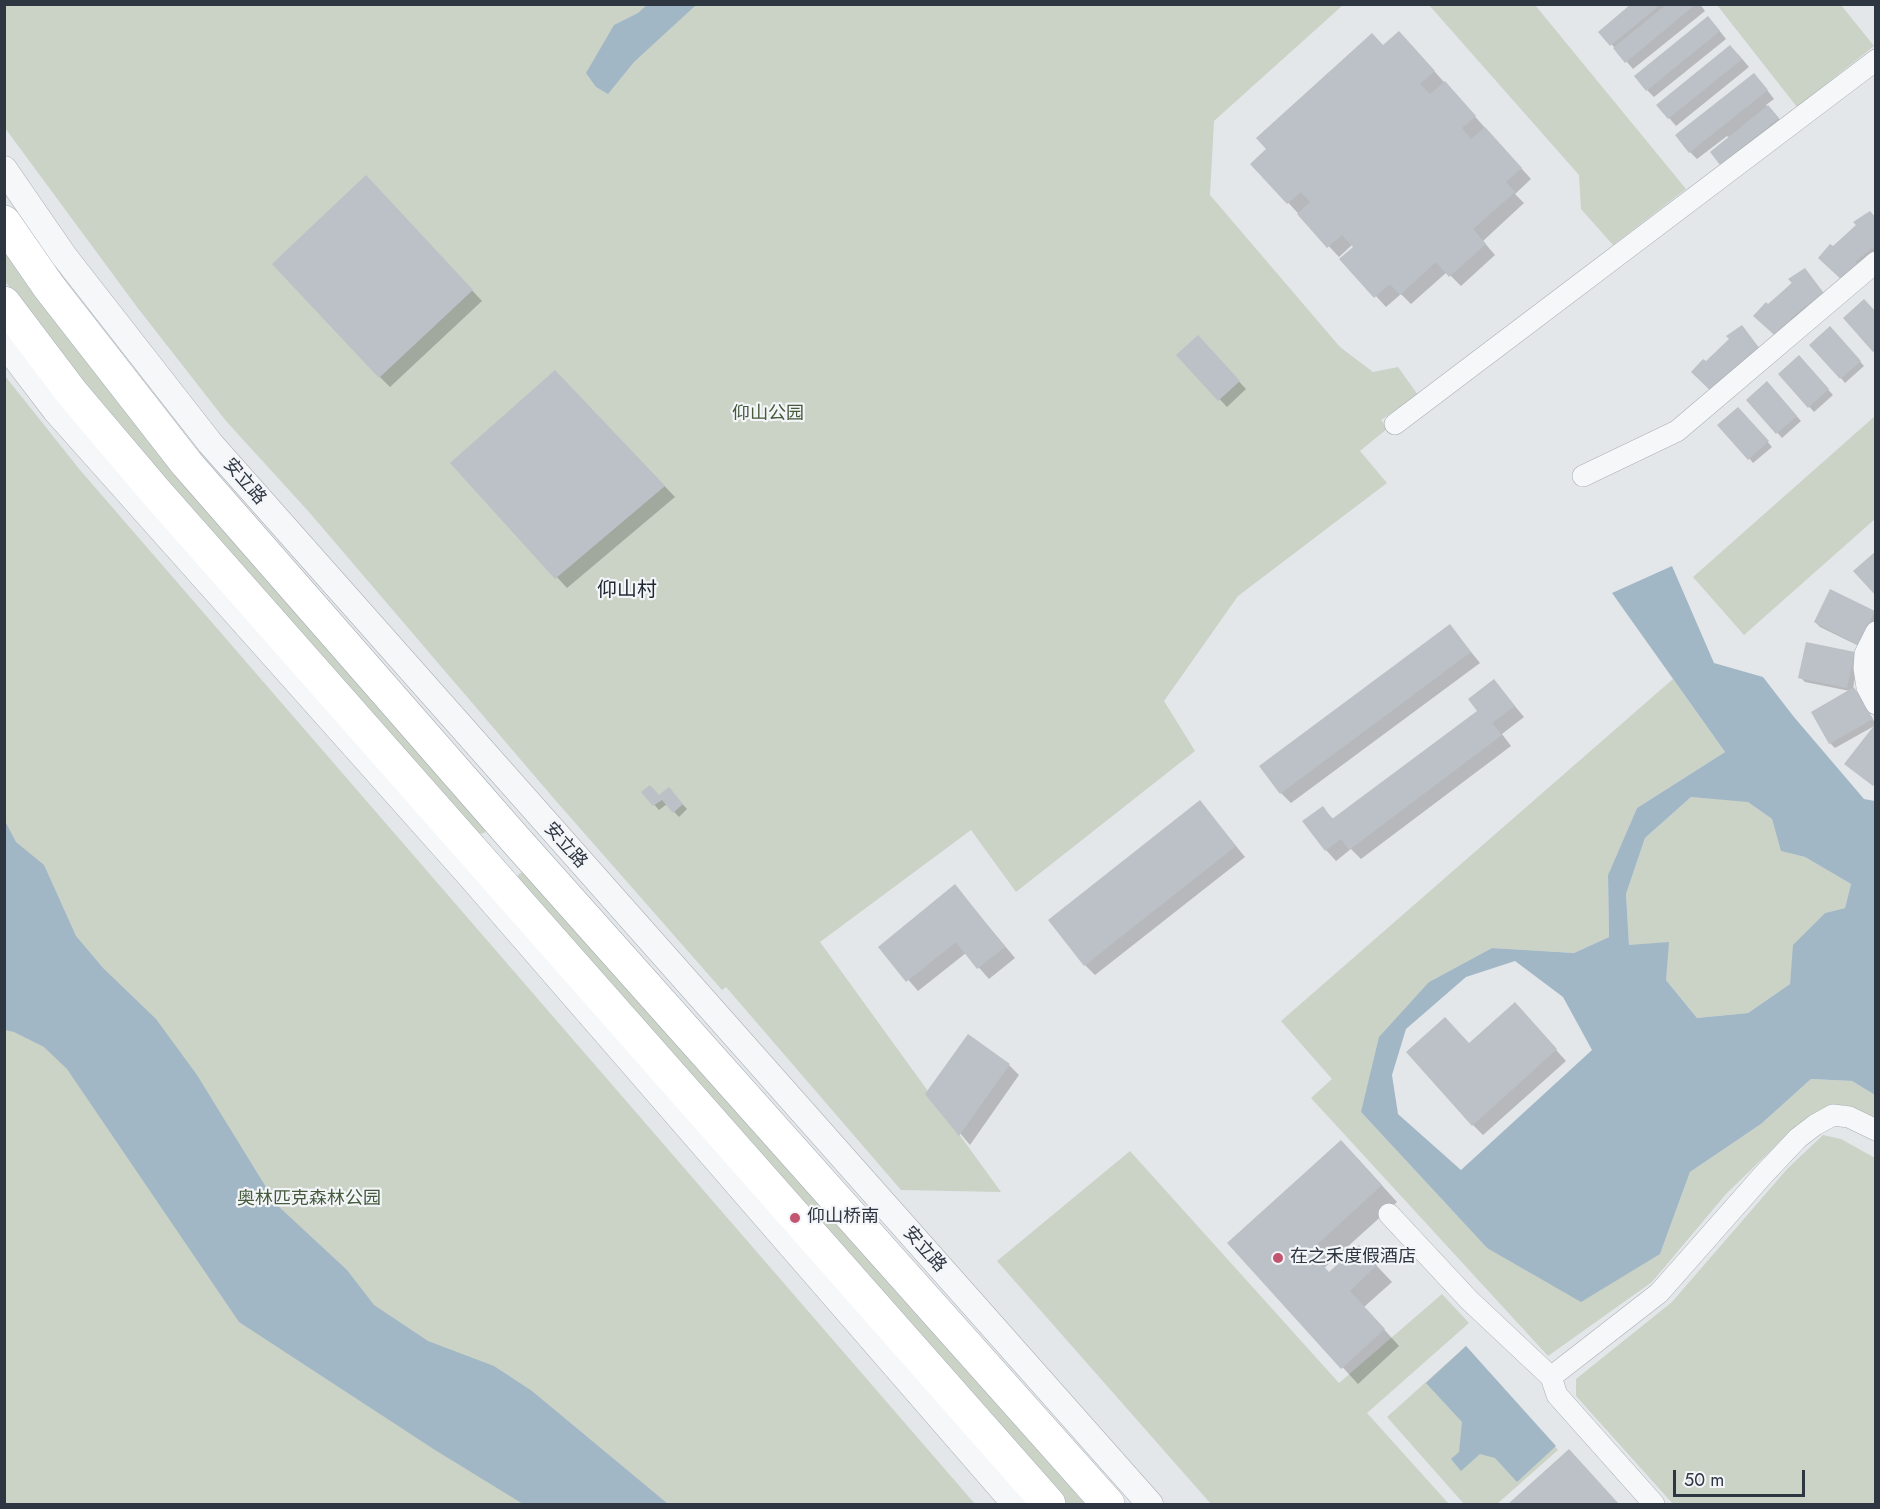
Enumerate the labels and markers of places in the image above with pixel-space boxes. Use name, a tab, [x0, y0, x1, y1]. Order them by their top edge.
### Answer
place label: 仰山桥南	[807, 1207, 879, 1229]
marker: 仰山桥南	[788, 1211, 802, 1225]
place label: 在之禾度假酒店	[1290, 1247, 1416, 1269]
marker: 在之禾度假酒店	[1271, 1251, 1285, 1265]

